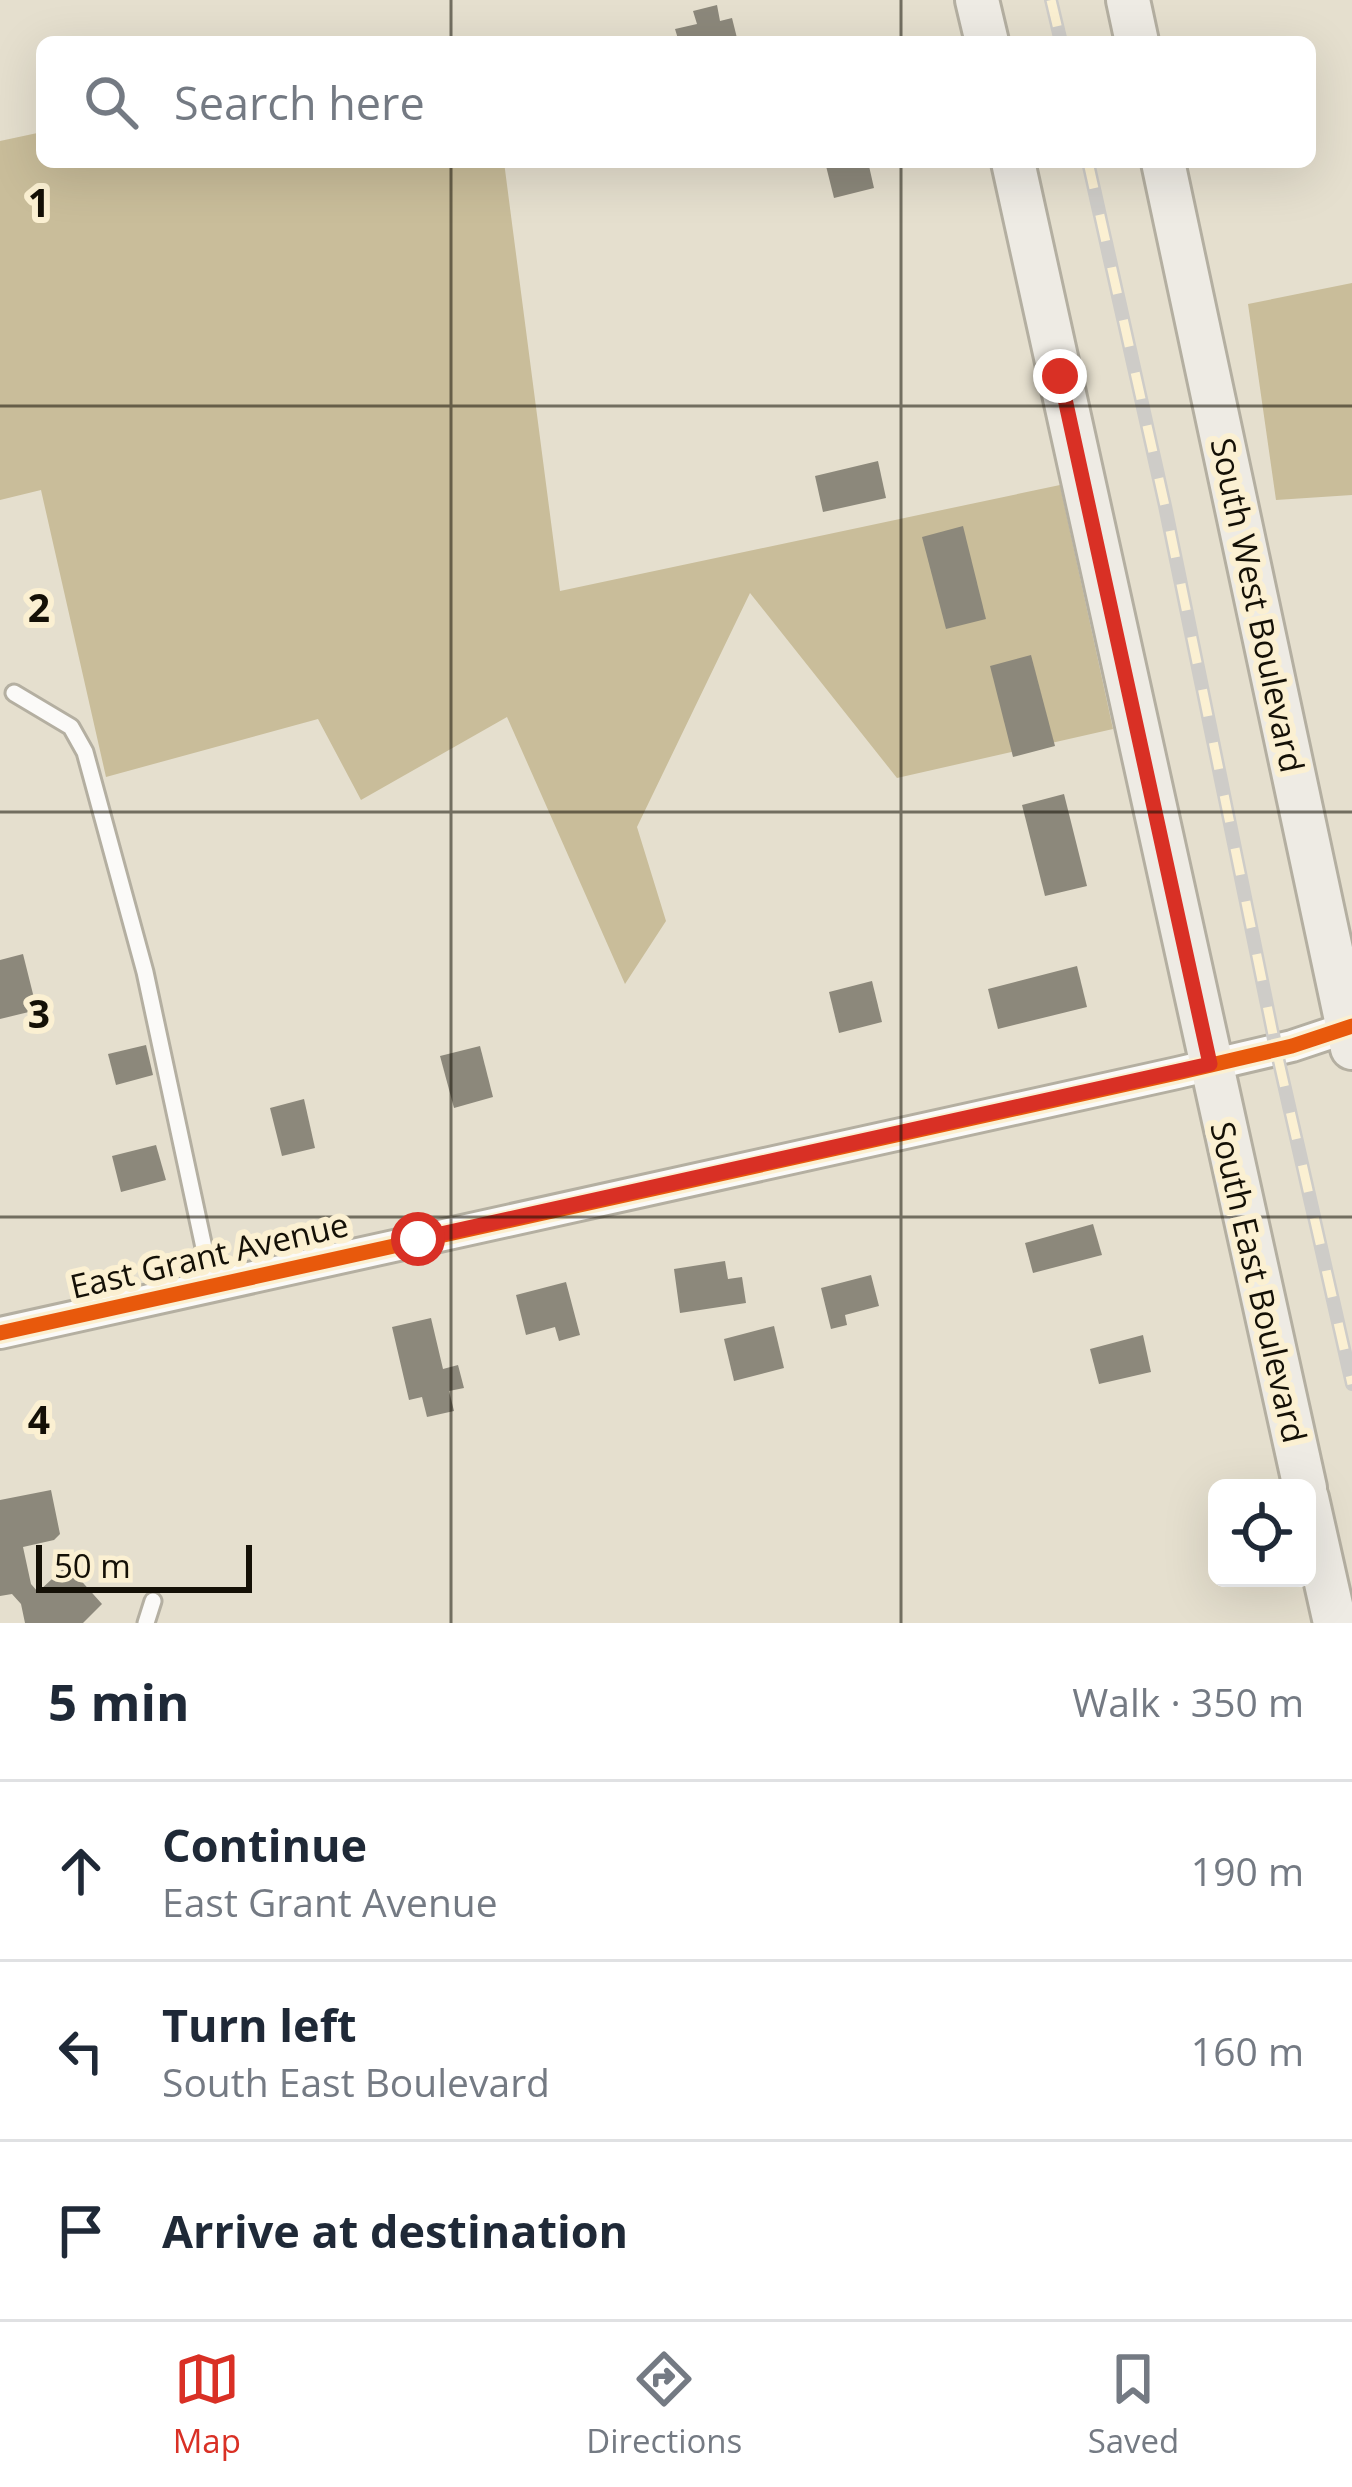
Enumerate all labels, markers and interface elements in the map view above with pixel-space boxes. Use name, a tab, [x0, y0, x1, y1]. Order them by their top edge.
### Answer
search box	[36, 36, 1316, 168]
icon: search	[78, 69, 144, 135]
text: Search here	[174, 72, 425, 133]
text: 1	[28, 175, 50, 228]
route end	[1033, 349, 1087, 403]
street label: South West Boulevard	[1201, 434, 1315, 776]
text: 2	[28, 580, 50, 633]
text: 3	[28, 986, 50, 1039]
street label: South East Boulevard	[1200, 1117, 1318, 1447]
street label: East Grant Avenue	[66, 1201, 352, 1309]
route start	[391, 1212, 445, 1266]
text: 4	[28, 1392, 50, 1445]
map controls	[1208, 1479, 1316, 1587]
button: locate	[1208, 1479, 1316, 1587]
scale bar	[36, 1539, 252, 1592]
text: 50 m	[54, 1543, 131, 1588]
text: 5 min	[48, 1666, 190, 1736]
text: Walk · 350 m	[1072, 1675, 1304, 1728]
text: Continue	[162, 1814, 367, 1875]
icon: ahead	[48, 1838, 114, 1904]
text: 190 m	[1191, 1844, 1304, 1897]
text: East Grant Avenue	[162, 1875, 498, 1928]
text: Turn left	[162, 1994, 357, 2055]
icon: left	[48, 2018, 114, 2084]
text: 160 m	[1191, 2024, 1304, 2077]
text: South East Boulevard	[162, 2055, 550, 2108]
icon: arrive	[48, 2198, 114, 2264]
text: Arrive at destination	[162, 2200, 628, 2261]
tab: Map	[173, 2346, 241, 2463]
tab: Directions	[586, 2346, 742, 2463]
tab: Saved	[1088, 2346, 1179, 2463]

